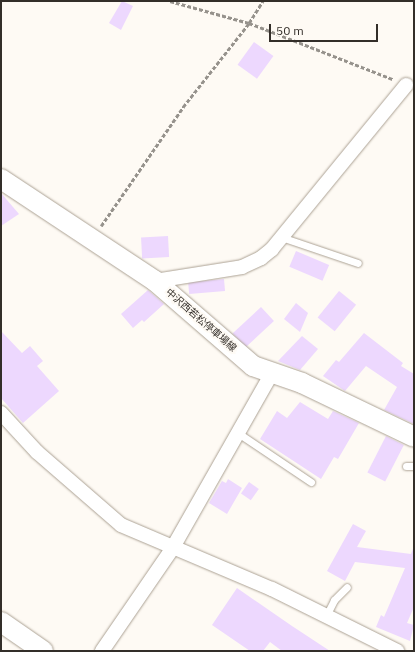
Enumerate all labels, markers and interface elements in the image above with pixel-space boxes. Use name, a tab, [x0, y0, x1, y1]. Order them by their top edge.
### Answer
scale bar	[271, 16, 380, 42]
text: 50 m	[276, 23, 304, 38]
street label: 中沢西若松停車場線	[163, 286, 239, 354]

